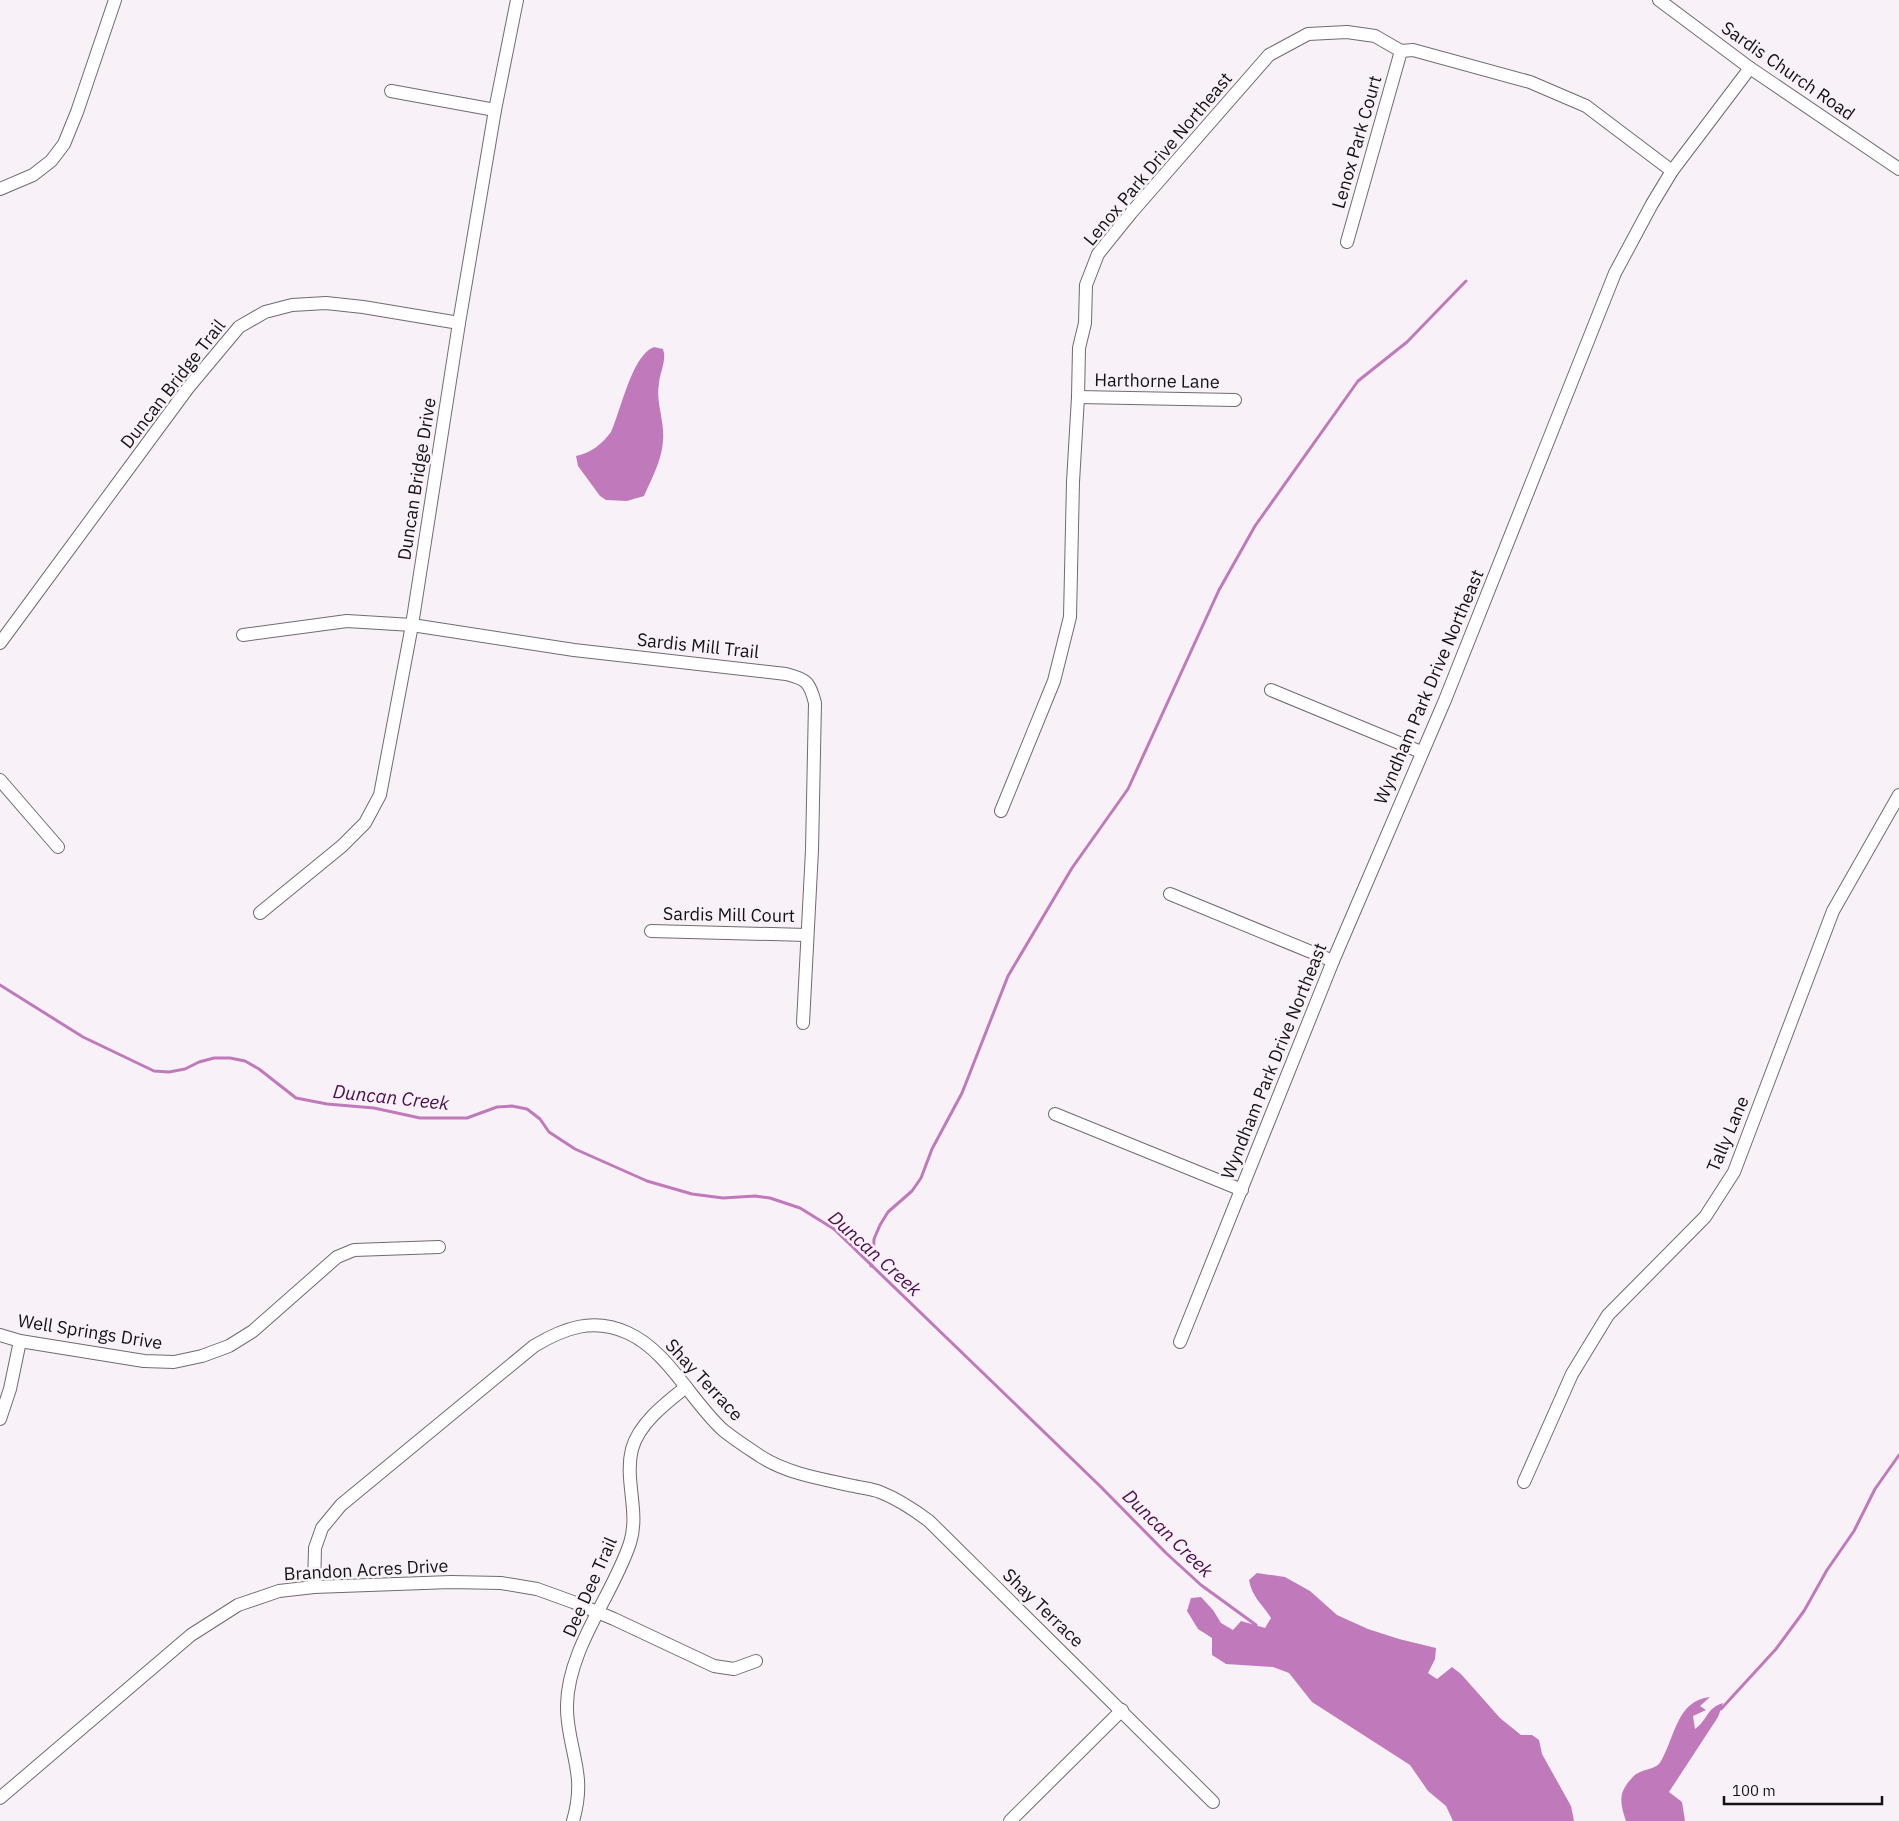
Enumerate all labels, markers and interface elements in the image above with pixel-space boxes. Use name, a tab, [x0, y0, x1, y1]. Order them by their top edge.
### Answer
street label: Sardis Church Road	[1717, 16, 1859, 125]
street label: Lenox Park Drive Northeast	[1078, 67, 1237, 250]
street label: Lenox Park Court	[1327, 73, 1387, 211]
street label: Duncan Bridge Trail	[115, 314, 230, 453]
street label: Harthorne Lane	[1094, 368, 1220, 393]
street label: Duncan Bridge Drive	[392, 396, 441, 562]
street label: Wyndham Park Drive Northeast	[1369, 566, 1488, 808]
street label: Sardis Mill Trail	[636, 628, 760, 663]
street label: Sardis Mill Court	[663, 902, 795, 927]
street label: Wyndham Park Drive Northeast	[1216, 939, 1332, 1182]
water label: Duncan Creek	[332, 1079, 451, 1115]
street label: Tally Lane	[1701, 1092, 1754, 1175]
water label: Duncan Creek	[824, 1205, 927, 1302]
street label: Well Springs Drive	[16, 1309, 164, 1354]
street label: Shay Terrace	[660, 1334, 748, 1426]
water label: Duncan Creek	[1118, 1484, 1219, 1583]
street label: Dee Dee Trail	[557, 1533, 622, 1640]
street label: Brandon Acres Drive	[283, 1554, 449, 1585]
street label: Shay Terrace	[998, 1563, 1089, 1652]
scale bar	[1724, 1774, 1882, 1806]
text: 100 m	[1732, 1781, 1776, 1800]

